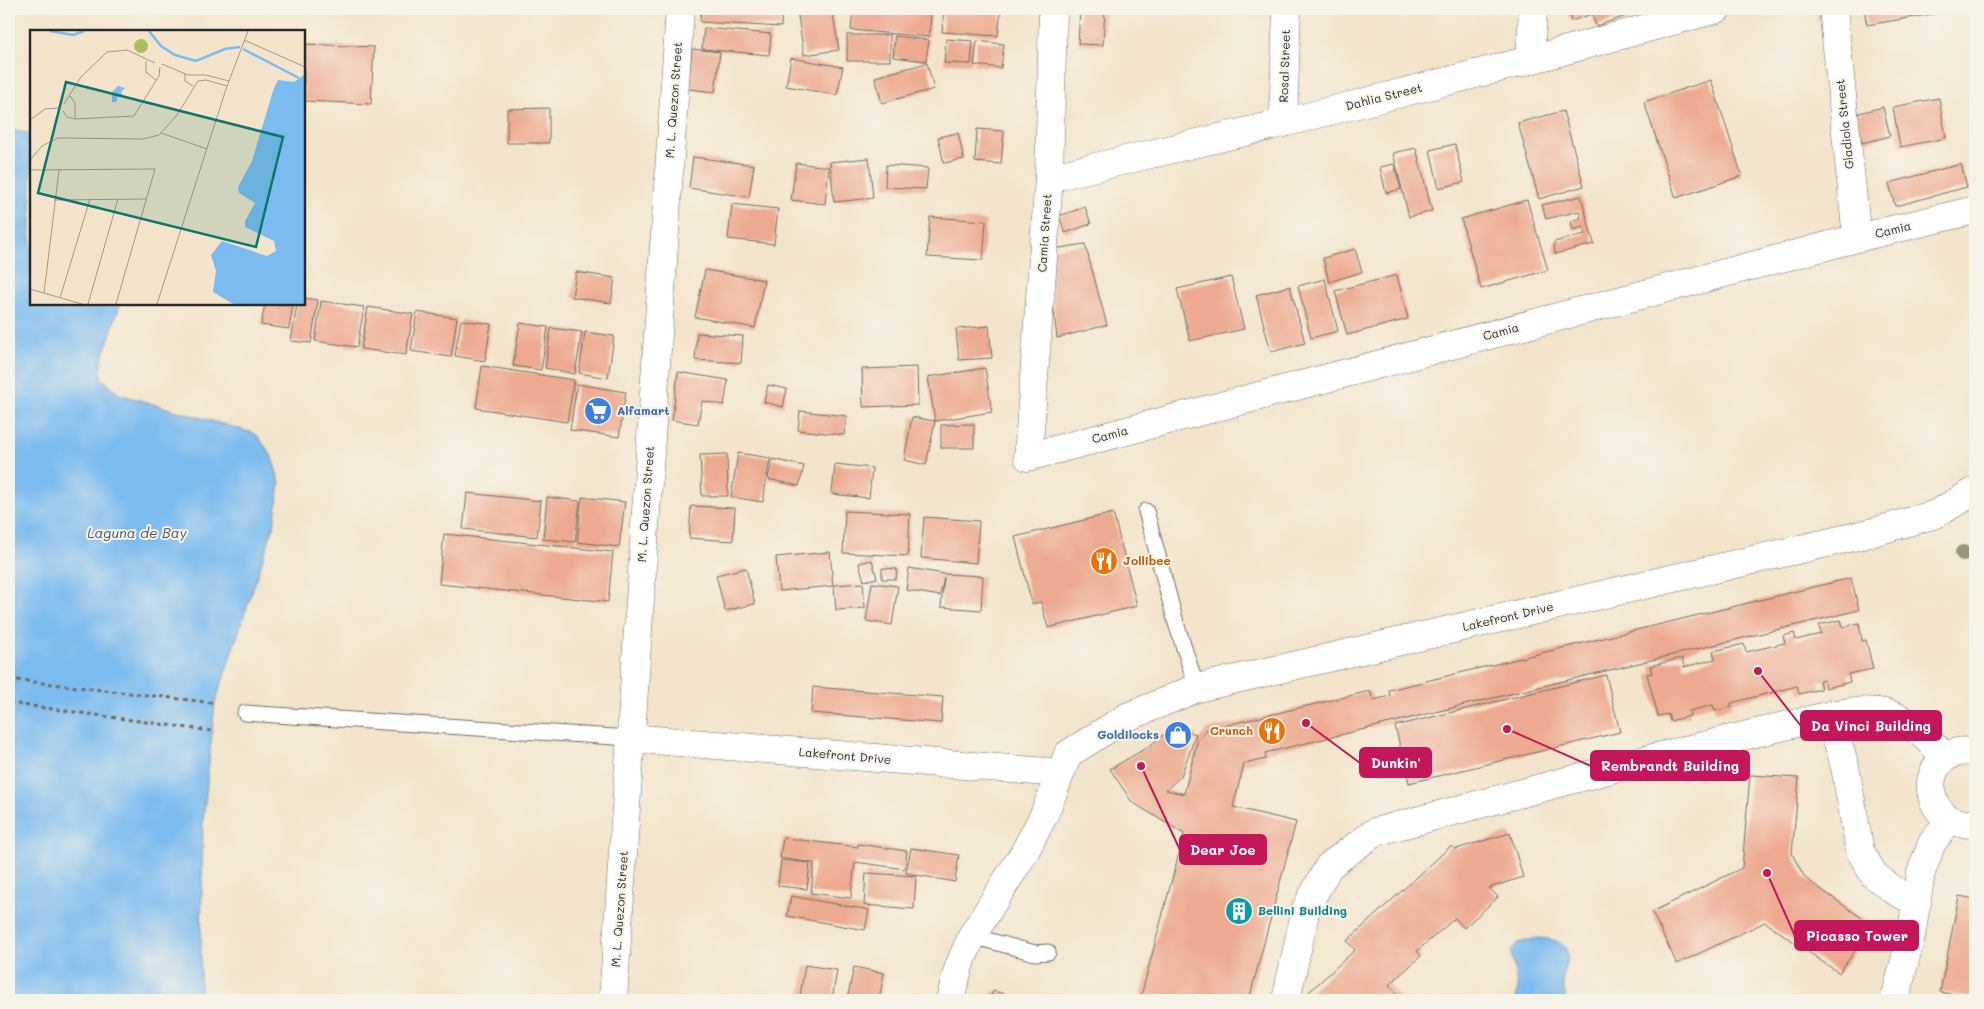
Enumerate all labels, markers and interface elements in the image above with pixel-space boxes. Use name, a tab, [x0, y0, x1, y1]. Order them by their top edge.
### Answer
street label: Rosal Street	[1275, 29, 1293, 103]
inset map	[30, 30, 305, 305]
street label: M. L. Quezon Street	[661, 41, 685, 159]
street label: Gladiola Street	[1831, 78, 1857, 170]
street label: Dahlia Street	[1344, 79, 1424, 113]
street label: Camia Street	[1033, 193, 1055, 273]
street label: Camia	[1873, 217, 1913, 241]
street label: Camia	[1481, 319, 1521, 344]
supermarket icon: Alfamart	[583, 396, 613, 426]
place label: Alfamart	[617, 402, 670, 418]
street label: Camia	[1090, 422, 1130, 447]
street label: M. L. Quezon Street	[633, 445, 657, 563]
water label: Laguna de Bay	[87, 523, 187, 542]
restaurant icon: Jollibee	[1089, 546, 1119, 576]
place label: Jollibee	[1123, 552, 1171, 568]
street label: Lakefront Drive	[1461, 598, 1555, 634]
callout: Da Vinci Building	[1801, 711, 1941, 740]
restaurant icon: Crunch	[1257, 716, 1287, 746]
text: Da Vinci Building	[1811, 716, 1931, 735]
shop icon: Goldilocks	[1163, 720, 1193, 750]
place label: Crunch	[1210, 722, 1253, 738]
place label: Goldilocks	[1097, 726, 1159, 742]
street label: Lakefront Drive	[798, 743, 892, 767]
callout: Dunkin'	[1360, 748, 1431, 777]
callout: Rembrandt Building	[1591, 751, 1749, 780]
text: Dunkin'	[1371, 753, 1421, 772]
text: Rembrandt Building	[1601, 756, 1739, 775]
callout: Dear Joe	[1180, 835, 1266, 864]
text: Dear Joe	[1190, 840, 1256, 859]
street label: M. L. Quezon Street	[607, 850, 631, 968]
building icon: Bellini Building	[1224, 896, 1254, 926]
place label: Bellini Building	[1258, 902, 1347, 918]
callout: Picasso Tower	[1795, 921, 1918, 950]
text: Picasso Tower	[1806, 926, 1908, 945]

